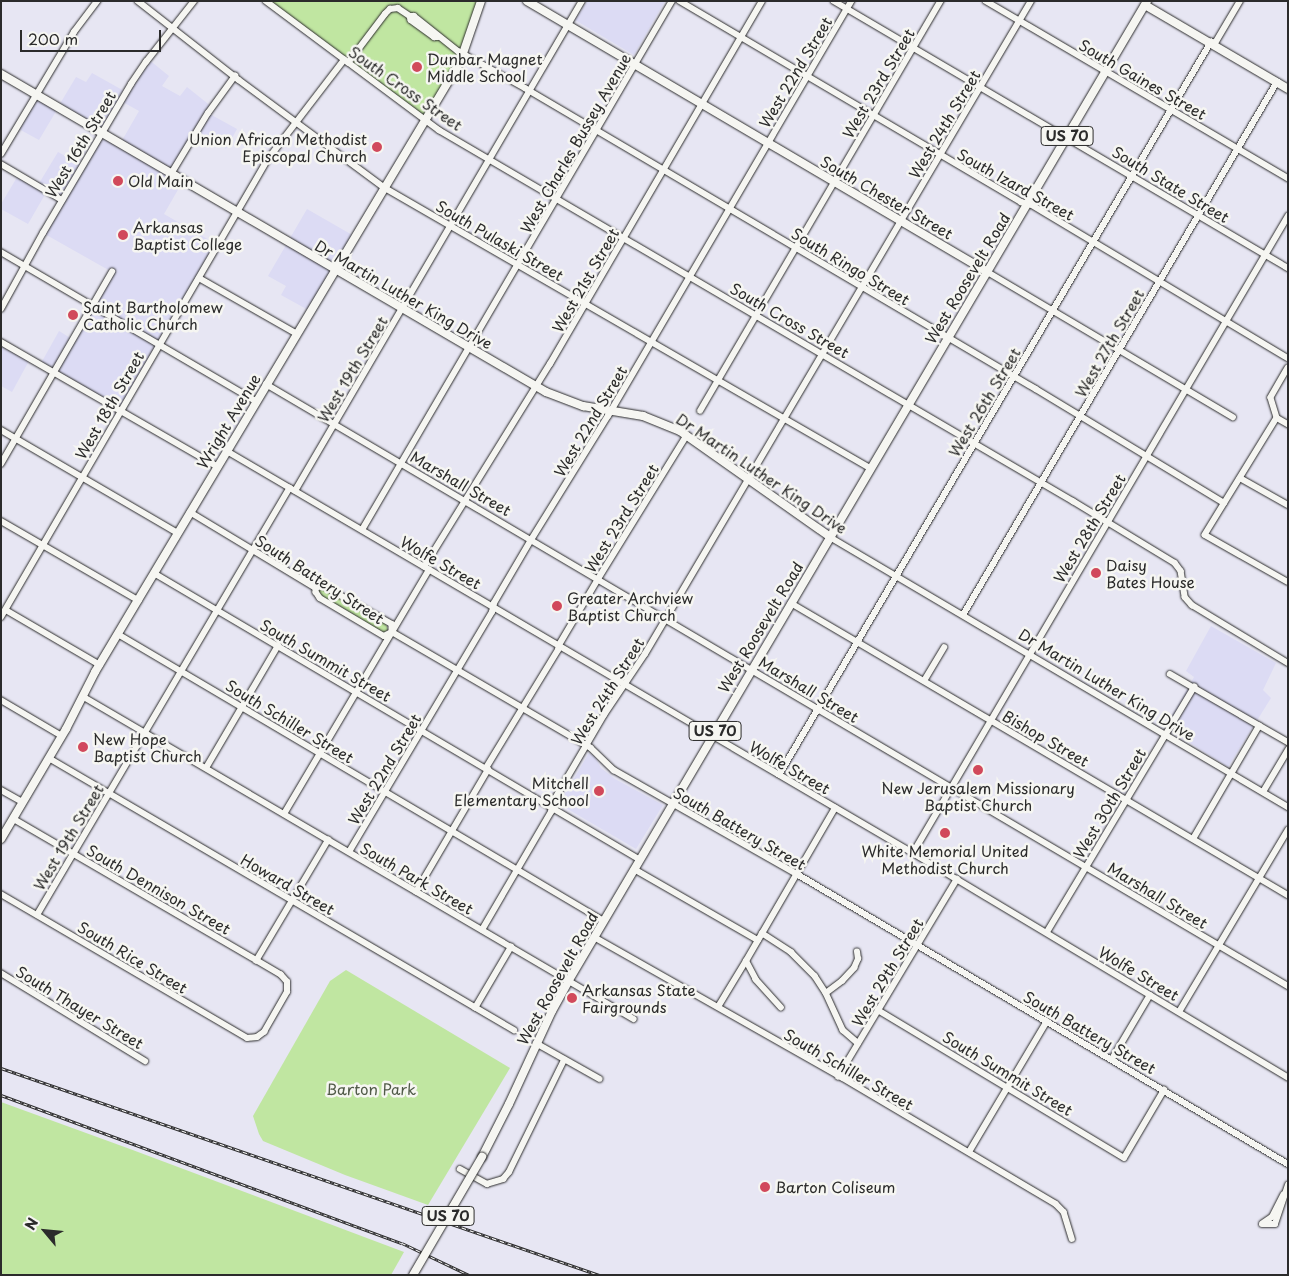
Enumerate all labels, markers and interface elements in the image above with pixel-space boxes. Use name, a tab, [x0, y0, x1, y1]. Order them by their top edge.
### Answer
street label: West 22nd Street	[754, 13, 836, 131]
scale bar	[22, 20, 164, 52]
street label: West 23rd Street	[838, 25, 918, 141]
text: 200 m	[28, 27, 78, 50]
street label: South Gaines Street	[1076, 35, 1210, 123]
street label: South Cross Street	[345, 42, 467, 134]
place label: Dunbar Magnet Middle School	[427, 49, 543, 84]
street label: West Charles Bussey Avenue	[516, 50, 634, 236]
marker: Dunbar Magnet Middle School	[411, 61, 423, 73]
street label: West 24th Street	[904, 66, 984, 182]
street label: West 16th Street	[41, 87, 119, 201]
road number: US 70	[1041, 124, 1093, 148]
place label: Union African Methodist Episcopal Church	[189, 129, 367, 164]
marker: Union African Methodist Episcopal Church	[371, 141, 383, 153]
street label: South State Street	[1109, 142, 1233, 226]
street label: South Izard Street	[954, 144, 1078, 224]
street label: South Chester Street	[817, 151, 957, 243]
place label: Old Main	[128, 172, 194, 190]
marker: Old Main	[112, 175, 124, 187]
street label: South Pulaski Street	[432, 195, 568, 285]
street label: West Roosevelt Road	[921, 210, 1013, 346]
place label: Arkansas Baptist College	[133, 217, 243, 252]
street label: South Ringo Street	[788, 223, 914, 309]
street label: West 21st Street	[547, 224, 623, 336]
marker: Arkansas Baptist College	[117, 229, 129, 241]
street label: Dr Martin Luther King Drive	[311, 235, 497, 353]
street label: South Cross Street	[727, 278, 853, 362]
street label: West 27th Street	[1071, 286, 1147, 400]
place label: Saint Bartholomew Catholic Church	[83, 297, 223, 332]
marker: Saint Bartholomew Catholic Church	[67, 309, 79, 321]
street label: West 19th Street	[313, 313, 391, 425]
street label: West 26th Street	[944, 344, 1024, 460]
street label: West 18th Street	[71, 348, 147, 462]
street label: West 22nd Street	[549, 362, 631, 480]
street label: Wright Avenue	[193, 371, 263, 471]
street label: Dr Martin Luther King Drive	[672, 409, 852, 537]
street label: Marshall Street	[407, 447, 515, 519]
street label: West 23rd Street	[580, 460, 662, 576]
street label: West 28th Street	[1049, 470, 1129, 586]
street label: South Battery Street	[252, 530, 388, 628]
street label: Wolfe Street	[397, 532, 485, 592]
place label: Daisy Bates House	[1106, 555, 1195, 590]
street label: West Roosevelt Road	[714, 559, 806, 695]
marker: Daisy Bates House	[1090, 567, 1102, 579]
place label: Greater Archview Baptist Church	[567, 588, 695, 623]
marker: Greater Archview Baptist Church	[551, 600, 563, 612]
street label: South Summit Street	[256, 614, 396, 706]
street label: Dr Martin Luther King Drive	[1015, 624, 1199, 744]
street label: West 24th Street	[567, 634, 647, 748]
street label: Marshall Street	[756, 652, 862, 726]
street label: South Schiller Street	[222, 675, 358, 767]
street label: Bishop Street	[999, 706, 1093, 770]
street label: West 22nd Street	[343, 710, 425, 828]
road number: US 70	[689, 719, 741, 742]
place label: New Hope Baptist Church	[93, 729, 202, 764]
street label: Wolfe Street	[746, 737, 834, 797]
marker: New Hope Baptist Church	[77, 741, 89, 753]
street label: West 30th Street	[1069, 745, 1149, 861]
marker: New Jerusalem Missionary Baptist Church	[972, 764, 984, 776]
place label: Mitchell Elementary School	[454, 773, 589, 808]
place label: New Jerusalem Missionary Baptist Church	[881, 778, 1075, 813]
street label: West 19th Street	[29, 781, 107, 893]
street label: South Battery Street	[670, 782, 810, 874]
marker: Mitchell Elementary School	[593, 785, 605, 797]
marker: White Memorial United Methodist Church	[939, 827, 951, 839]
street label: South Park Street	[357, 838, 477, 918]
street label: South Dennison Street	[84, 840, 234, 938]
place label: White Memorial United Methodist Church	[860, 841, 1030, 876]
street label: Howard Street	[237, 850, 339, 918]
street label: Marshall Street	[1105, 858, 1211, 932]
street label: West Roosevelt Road	[513, 909, 601, 1047]
street label: West 29th Street	[848, 915, 926, 1029]
street label: South Rice Street	[74, 917, 192, 997]
street label: Wolfe Street	[1096, 942, 1182, 1004]
street label: South Thayer Street	[12, 961, 148, 1053]
place label: Arkansas State Fairgrounds	[582, 980, 696, 1015]
street label: South Battery Street	[1020, 986, 1160, 1078]
marker: Arkansas State Fairgrounds	[566, 992, 578, 1004]
street label: South Schiller Street	[780, 1024, 918, 1114]
street label: South Summit Street	[938, 1026, 1078, 1120]
park label: Barton Park	[326, 1080, 416, 1098]
place label: Barton Coliseum	[775, 1178, 896, 1196]
marker: Barton Coliseum	[759, 1181, 771, 1193]
road number: US 70	[422, 1204, 474, 1228]
north arrow	[20, 1206, 70, 1256]
text: N	[19, 1214, 43, 1234]

